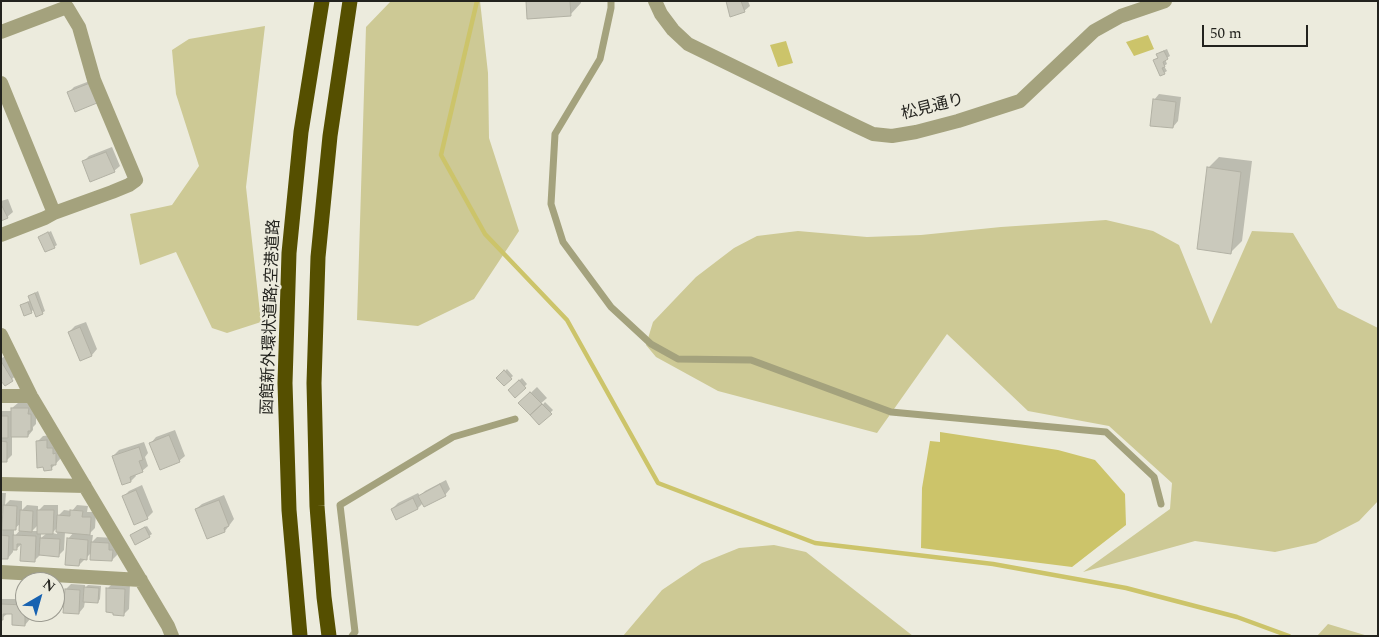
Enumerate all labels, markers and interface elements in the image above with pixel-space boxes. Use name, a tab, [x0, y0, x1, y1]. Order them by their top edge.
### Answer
scale bar	[1204, 15, 1310, 47]
text: 50 m	[1210, 22, 1242, 45]
street label: 松見通り	[900, 91, 966, 125]
street label: 函館新外環状道路;空港道路	[259, 219, 285, 415]
north arrow	[15, 572, 65, 622]
text: N	[38, 574, 60, 597]

